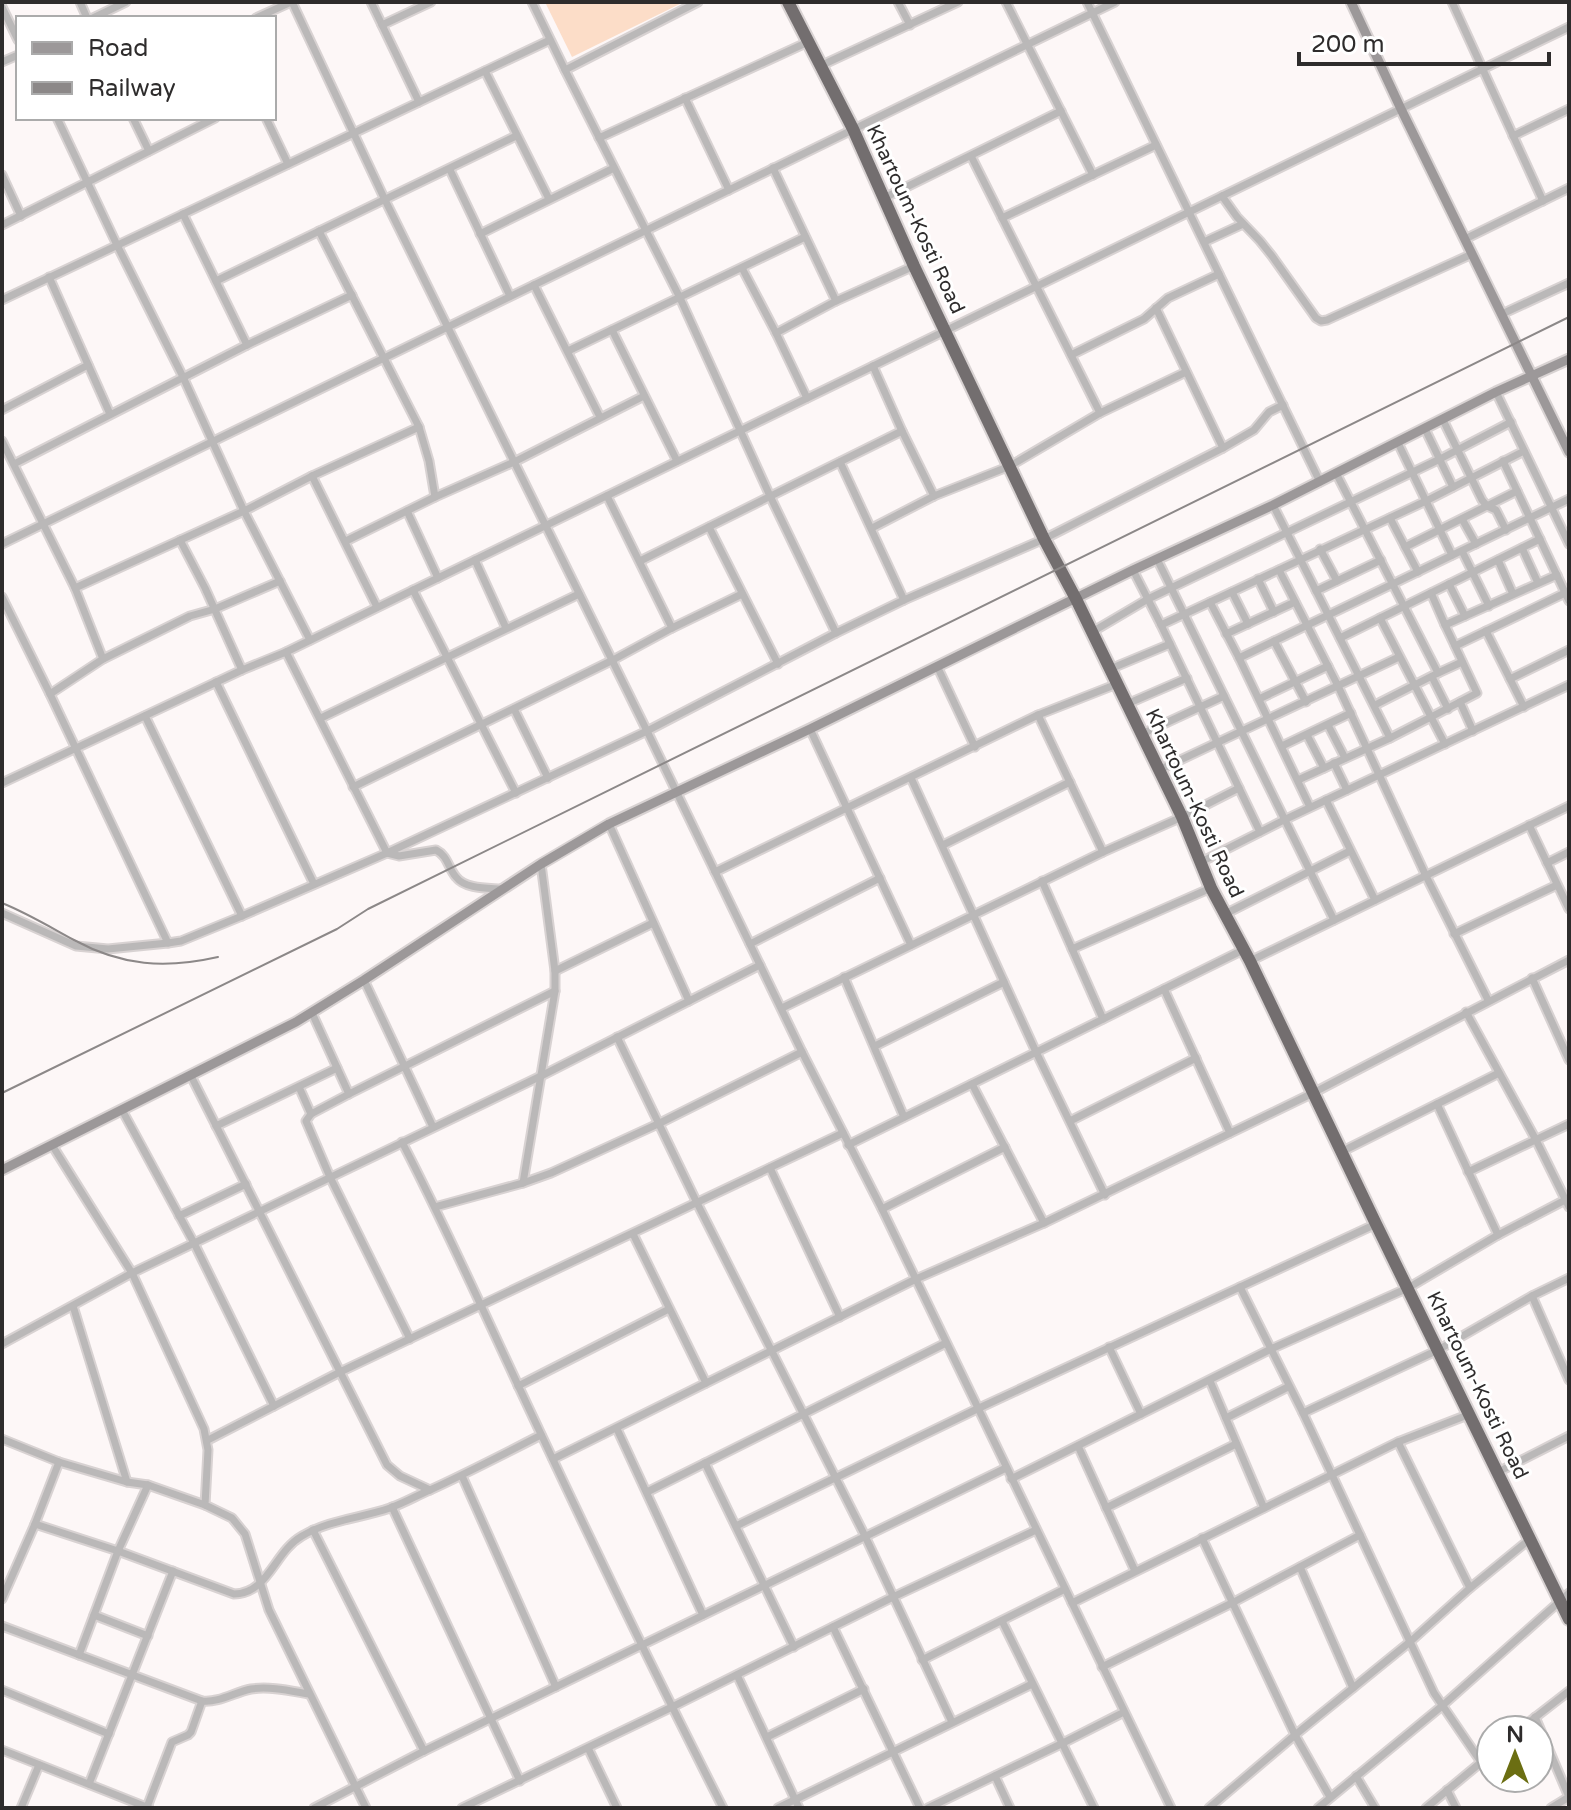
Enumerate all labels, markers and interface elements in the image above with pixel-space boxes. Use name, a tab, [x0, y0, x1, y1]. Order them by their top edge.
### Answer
legend	[16, 16, 276, 120]
scale bar	[1299, 16, 1549, 66]
text: 200 m	[1311, 30, 1385, 59]
text: Road	[88, 34, 148, 63]
text: Railway	[88, 74, 176, 103]
street label: Khartoum-Kosti Road	[861, 121, 969, 318]
street label: Khartoum-Kosti Road	[1140, 705, 1248, 902]
street label: Khartoum-Kosti Road	[1421, 1288, 1533, 1483]
north arrow	[1475, 1714, 1555, 1794]
text: N	[1506, 1722, 1524, 1748]

